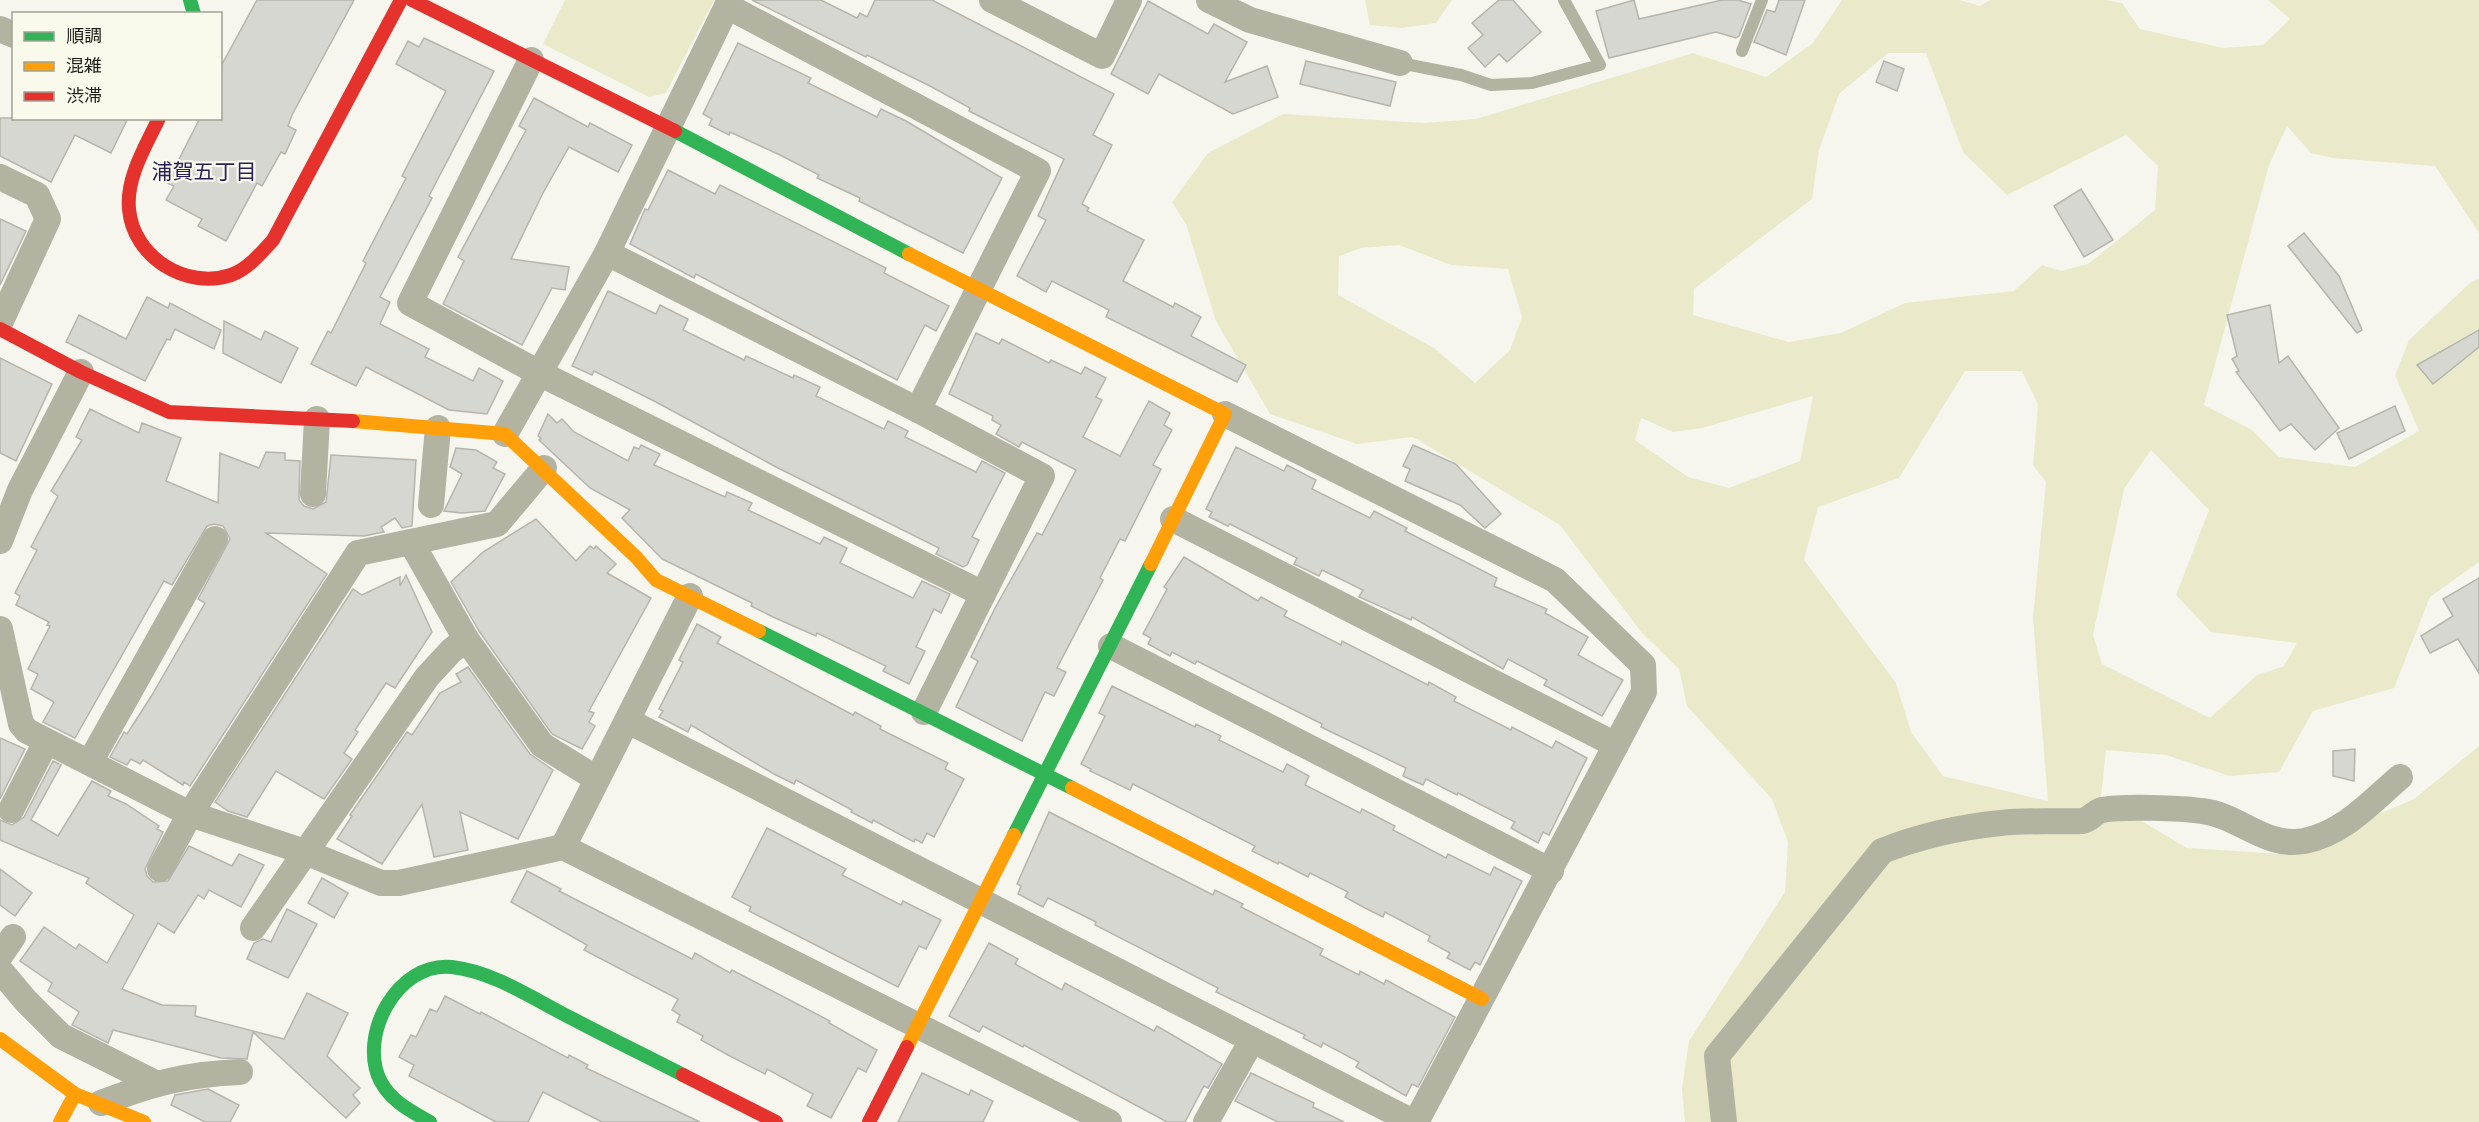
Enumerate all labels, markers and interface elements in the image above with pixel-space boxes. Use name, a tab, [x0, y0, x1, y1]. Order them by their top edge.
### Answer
legend	[12, 12, 222, 120]
text: 順調	[66, 25, 102, 46]
text: 混雑	[66, 55, 102, 76]
text: 渋滞	[66, 85, 102, 106]
district label: 浦賀五丁目	[152, 159, 257, 183]

